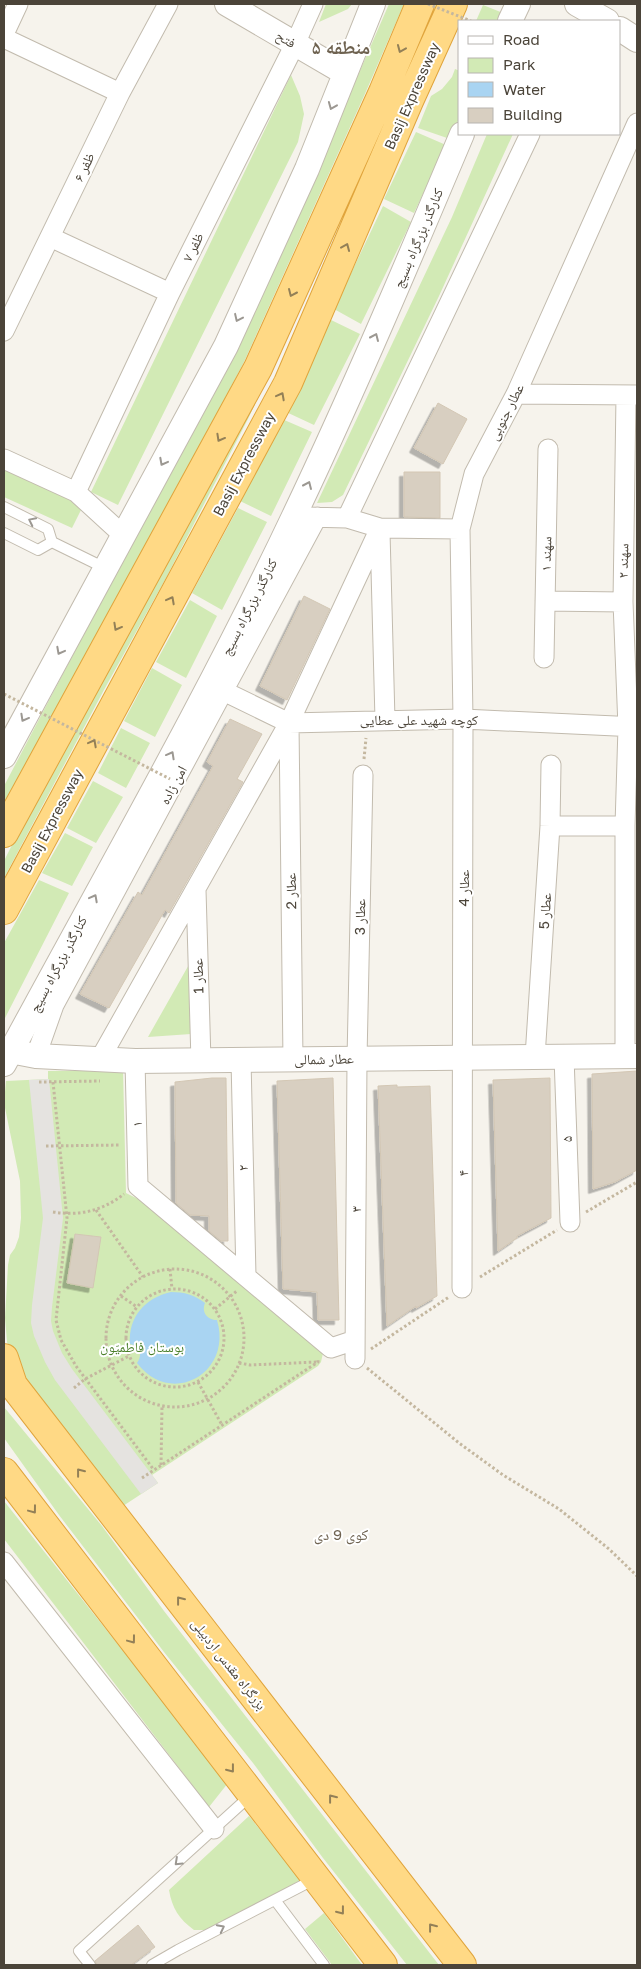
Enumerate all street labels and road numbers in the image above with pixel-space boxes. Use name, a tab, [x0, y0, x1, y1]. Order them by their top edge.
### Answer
street label: فتح	[272, 26, 299, 53]
street label: Basij Expressway	[380, 39, 443, 152]
street label: ظفر ۶	[69, 150, 99, 184]
street label: کنارگذر بزرگراه بسیج	[389, 185, 448, 291]
street label: ظفر ۷	[178, 229, 208, 265]
street label: عطار جنوبی	[484, 381, 528, 443]
street label: Basij Expressway	[209, 409, 278, 519]
street label: سهند ۱	[537, 536, 554, 572]
street label: سهند ۲	[614, 543, 631, 579]
street label: کنارگذر بزرگراه بسیج	[217, 555, 282, 659]
street label: کوچه شهید علی عطایی	[360, 711, 478, 729]
street label: امن زاده	[155, 762, 191, 808]
street label: Basij Expressway	[17, 766, 86, 876]
street label: عطار 4	[455, 870, 473, 906]
street label: عطار 2	[282, 873, 300, 909]
street label: عطار 5	[535, 892, 555, 930]
street label: عطار 3	[351, 899, 369, 935]
street label: کنارگذر بزرگراه بسیج	[25, 913, 92, 1016]
street label: عطار 1	[188, 958, 208, 994]
street label: عطار شمالی	[294, 1049, 354, 1069]
street label: ۱	[128, 1121, 145, 1127]
street label: ۵	[558, 1136, 575, 1142]
street label: ۲	[234, 1165, 251, 1171]
street label: ۴	[454, 1170, 471, 1176]
street label: ۳	[347, 1206, 364, 1212]
street label: بزرگراه مقدس اردبیلی	[188, 1615, 271, 1714]

